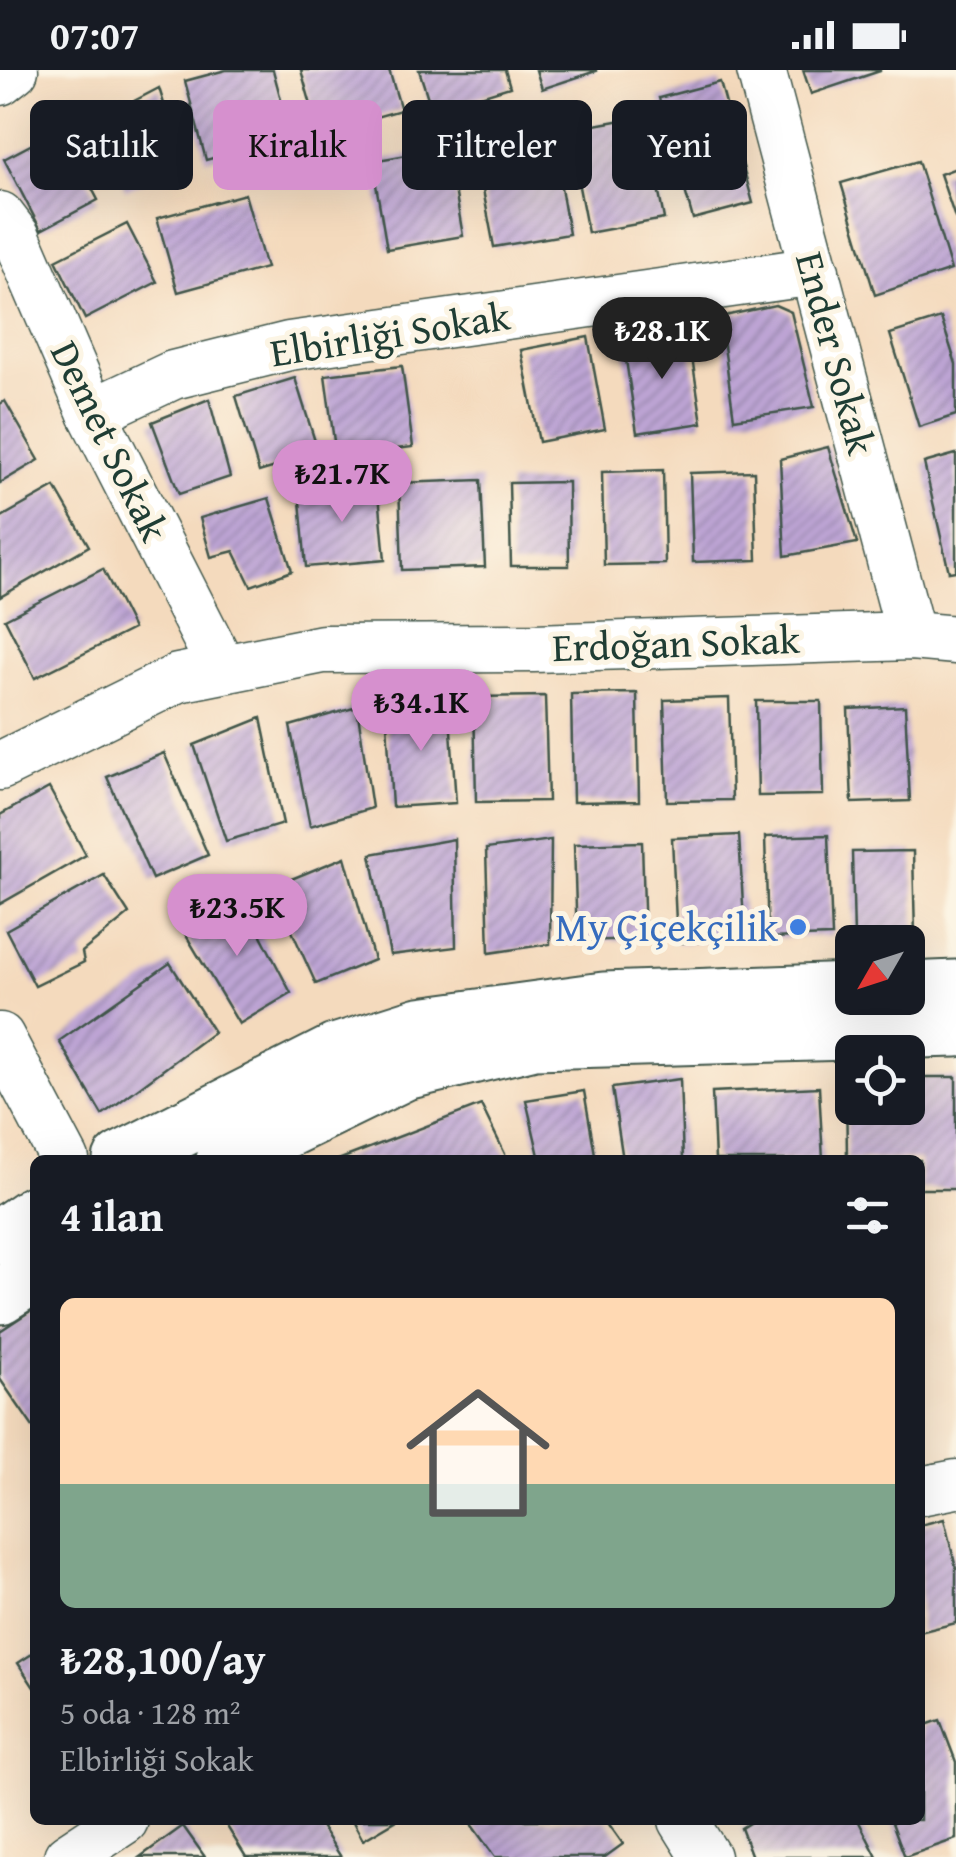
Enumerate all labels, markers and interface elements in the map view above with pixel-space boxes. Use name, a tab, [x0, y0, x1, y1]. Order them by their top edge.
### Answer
text: 07:07	[50, 7, 140, 63]
chip: Satılık	[30, 100, 193, 190]
chip: Kiralık	[213, 100, 382, 190]
chip: Filtreler	[402, 100, 592, 190]
chip: Yeni	[612, 100, 747, 190]
street label: Ender Sokak	[781, 245, 892, 461]
street label: Elbirliği Sokak	[266, 285, 515, 382]
pin: ₺28.1K	[581, 297, 743, 382]
text: ₺28.1K	[614, 306, 710, 353]
street label: Demet Sokak	[36, 330, 185, 552]
pin: ₺21.7K	[261, 440, 423, 525]
text: ₺21.7K	[294, 449, 390, 496]
street label: Erdoğan Sokak	[551, 609, 801, 676]
pin: ₺34.1K	[340, 669, 502, 754]
text: ₺34.1K	[373, 678, 469, 725]
pin: ₺23.5K	[156, 874, 318, 959]
text: ₺23.5K	[189, 883, 285, 930]
place label: My Çiçekçilik	[555, 897, 779, 956]
marker: My Çiçekçilik	[787, 916, 809, 938]
north arrow	[835, 925, 925, 1015]
map controls	[835, 925, 925, 1125]
button: locate	[835, 1035, 925, 1125]
text: 4 ilan	[60, 1185, 163, 1246]
icon: filters	[840, 1188, 895, 1243]
icon: home	[388, 1363, 568, 1543]
text: ₺28,100/ay	[60, 1628, 266, 1689]
text: 5 oda · 128 m²	[60, 1689, 241, 1736]
text: Elbirliği Sokak	[60, 1736, 253, 1783]

